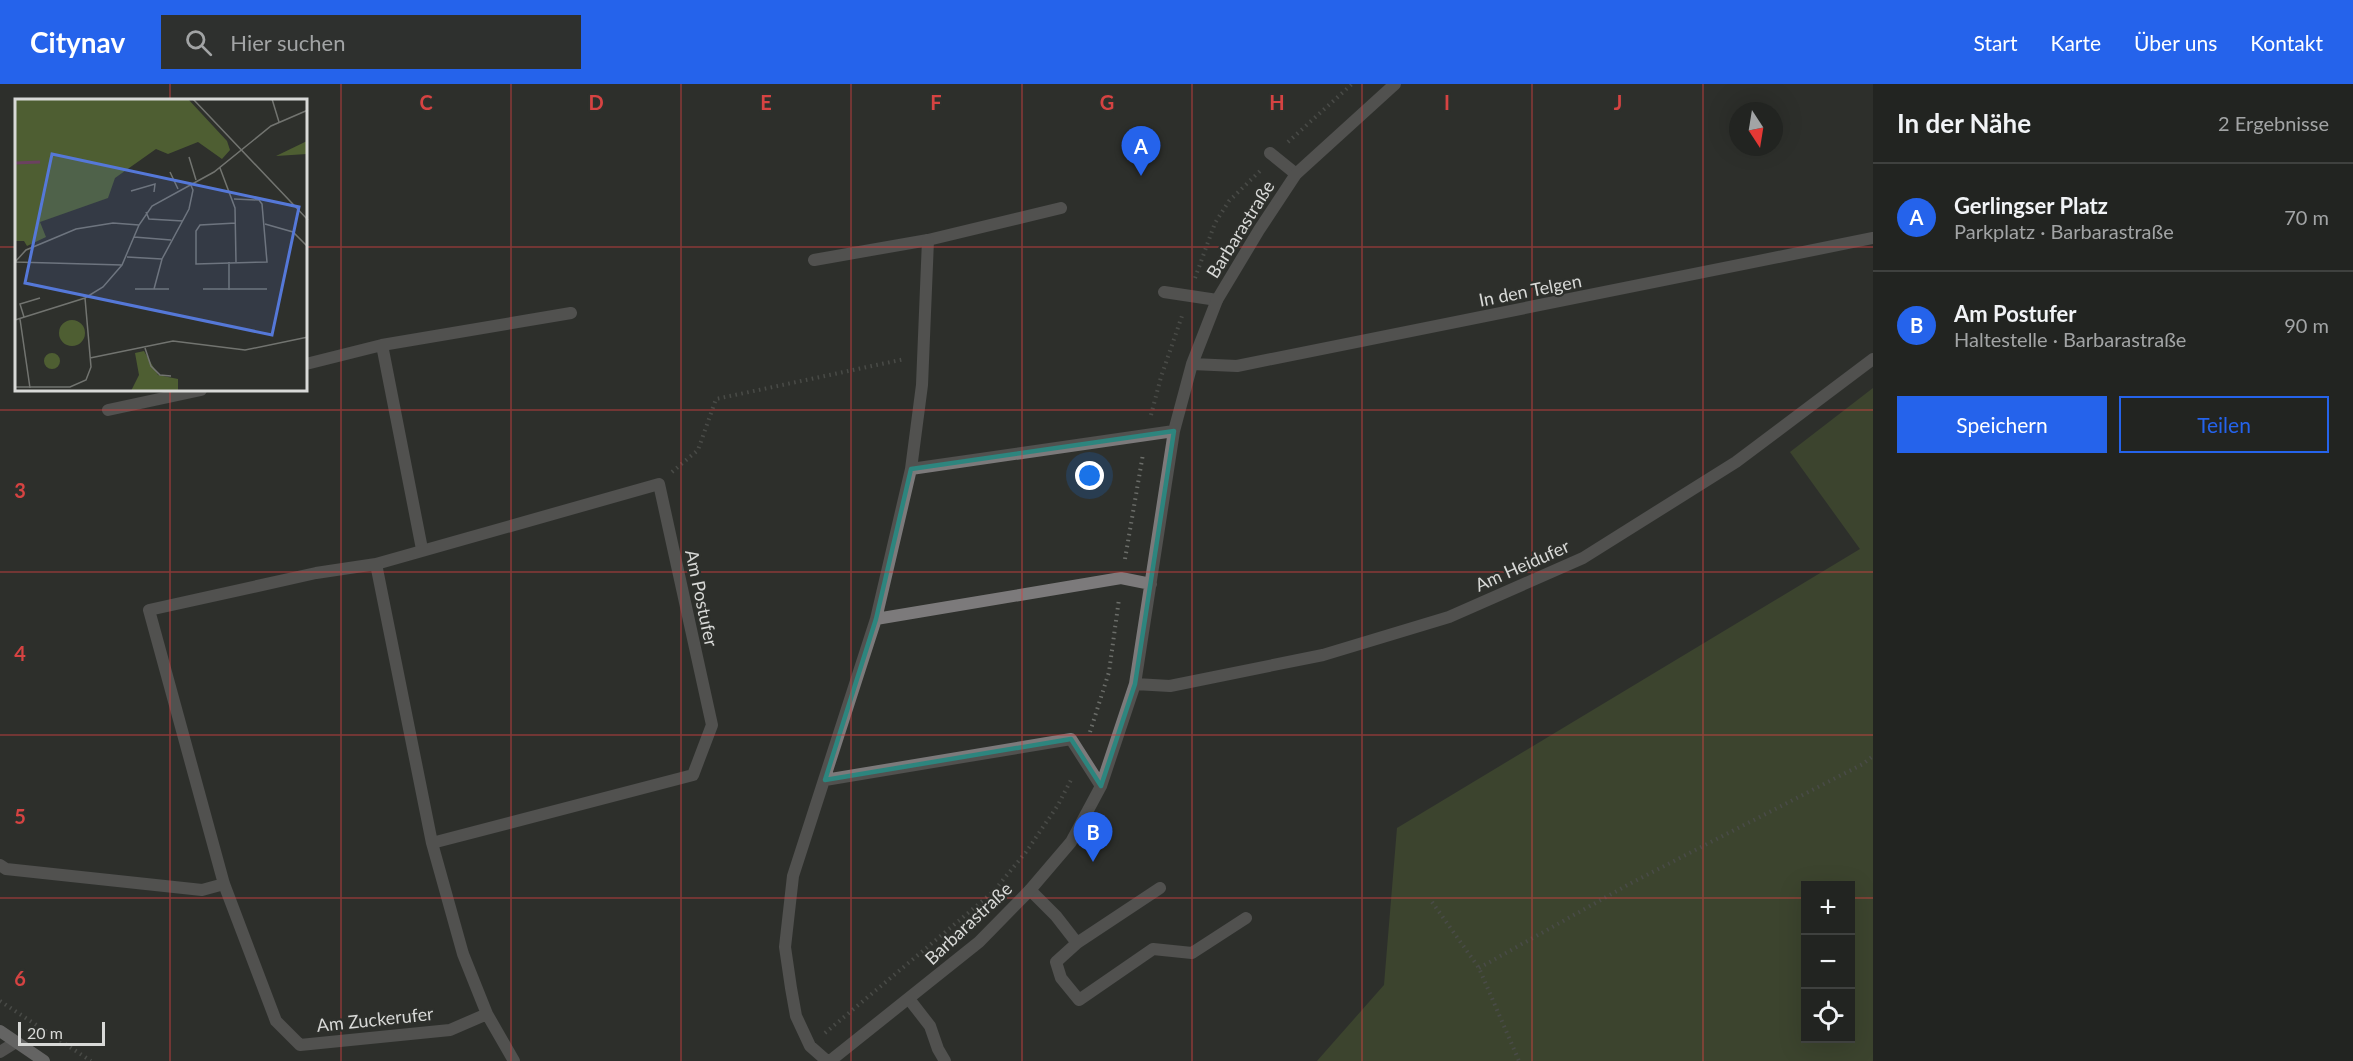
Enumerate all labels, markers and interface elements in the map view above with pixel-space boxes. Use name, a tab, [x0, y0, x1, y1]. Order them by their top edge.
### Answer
search box	[161, 15, 581, 69]
text: Citynav	[30, 25, 125, 59]
icon: search	[182, 26, 215, 59]
text: Hier suchen	[230, 29, 345, 56]
text: Start	[1973, 30, 2018, 55]
text: Karte	[2051, 30, 2101, 55]
text: Über uns	[2134, 30, 2217, 55]
text: Kontakt	[2250, 30, 2323, 55]
text: C	[419, 90, 433, 114]
text: D	[588, 90, 604, 114]
text: E	[760, 90, 772, 114]
text: F	[930, 90, 942, 114]
text: G	[1100, 90, 1114, 114]
text: H	[1269, 90, 1285, 114]
text: I	[1444, 90, 1450, 114]
text: J	[1614, 90, 1622, 114]
inset map	[15, 99, 308, 392]
north arrow	[1729, 102, 1783, 156]
text: In der Nähe	[1897, 107, 2031, 139]
text: 2 Ergebnisse	[2218, 111, 2329, 135]
pin: A	[1122, 126, 1160, 176]
street label: Barbarastraße	[1201, 176, 1279, 282]
text: Gerlingser Platz	[1954, 192, 2108, 219]
text: A	[1910, 205, 1923, 229]
text: 70 m	[2284, 205, 2329, 229]
text: Parkplatz · Barbarastraße	[1954, 219, 2174, 243]
street label: In den Telgen	[1477, 269, 1583, 311]
text: Am Postufer	[1954, 300, 2077, 327]
text: B	[1910, 313, 1923, 337]
text: 90 m	[2284, 313, 2329, 337]
text: Haltestelle · Barbarastraße	[1954, 327, 2186, 351]
button: Speichern	[1897, 396, 2107, 453]
button: Teilen	[2119, 396, 2329, 453]
your location	[1075, 461, 1104, 490]
text: 3	[14, 478, 26, 502]
street label: Am Heidufer	[1471, 534, 1573, 596]
street label: Am Postufer	[681, 548, 723, 649]
text: 4	[14, 641, 26, 665]
text: 5	[14, 804, 26, 828]
pin: B	[1074, 812, 1112, 862]
street label: Barbarastraße	[920, 877, 1016, 969]
map controls	[1801, 881, 1855, 1043]
button: +	[1801, 881, 1855, 935]
button: −	[1801, 935, 1855, 989]
text: 6	[14, 966, 26, 990]
button: locate	[1801, 989, 1855, 1043]
street label: Am Zuckerufer	[315, 1002, 435, 1036]
scale bar	[18, 1019, 105, 1046]
text: 20 m	[27, 1023, 63, 1042]

